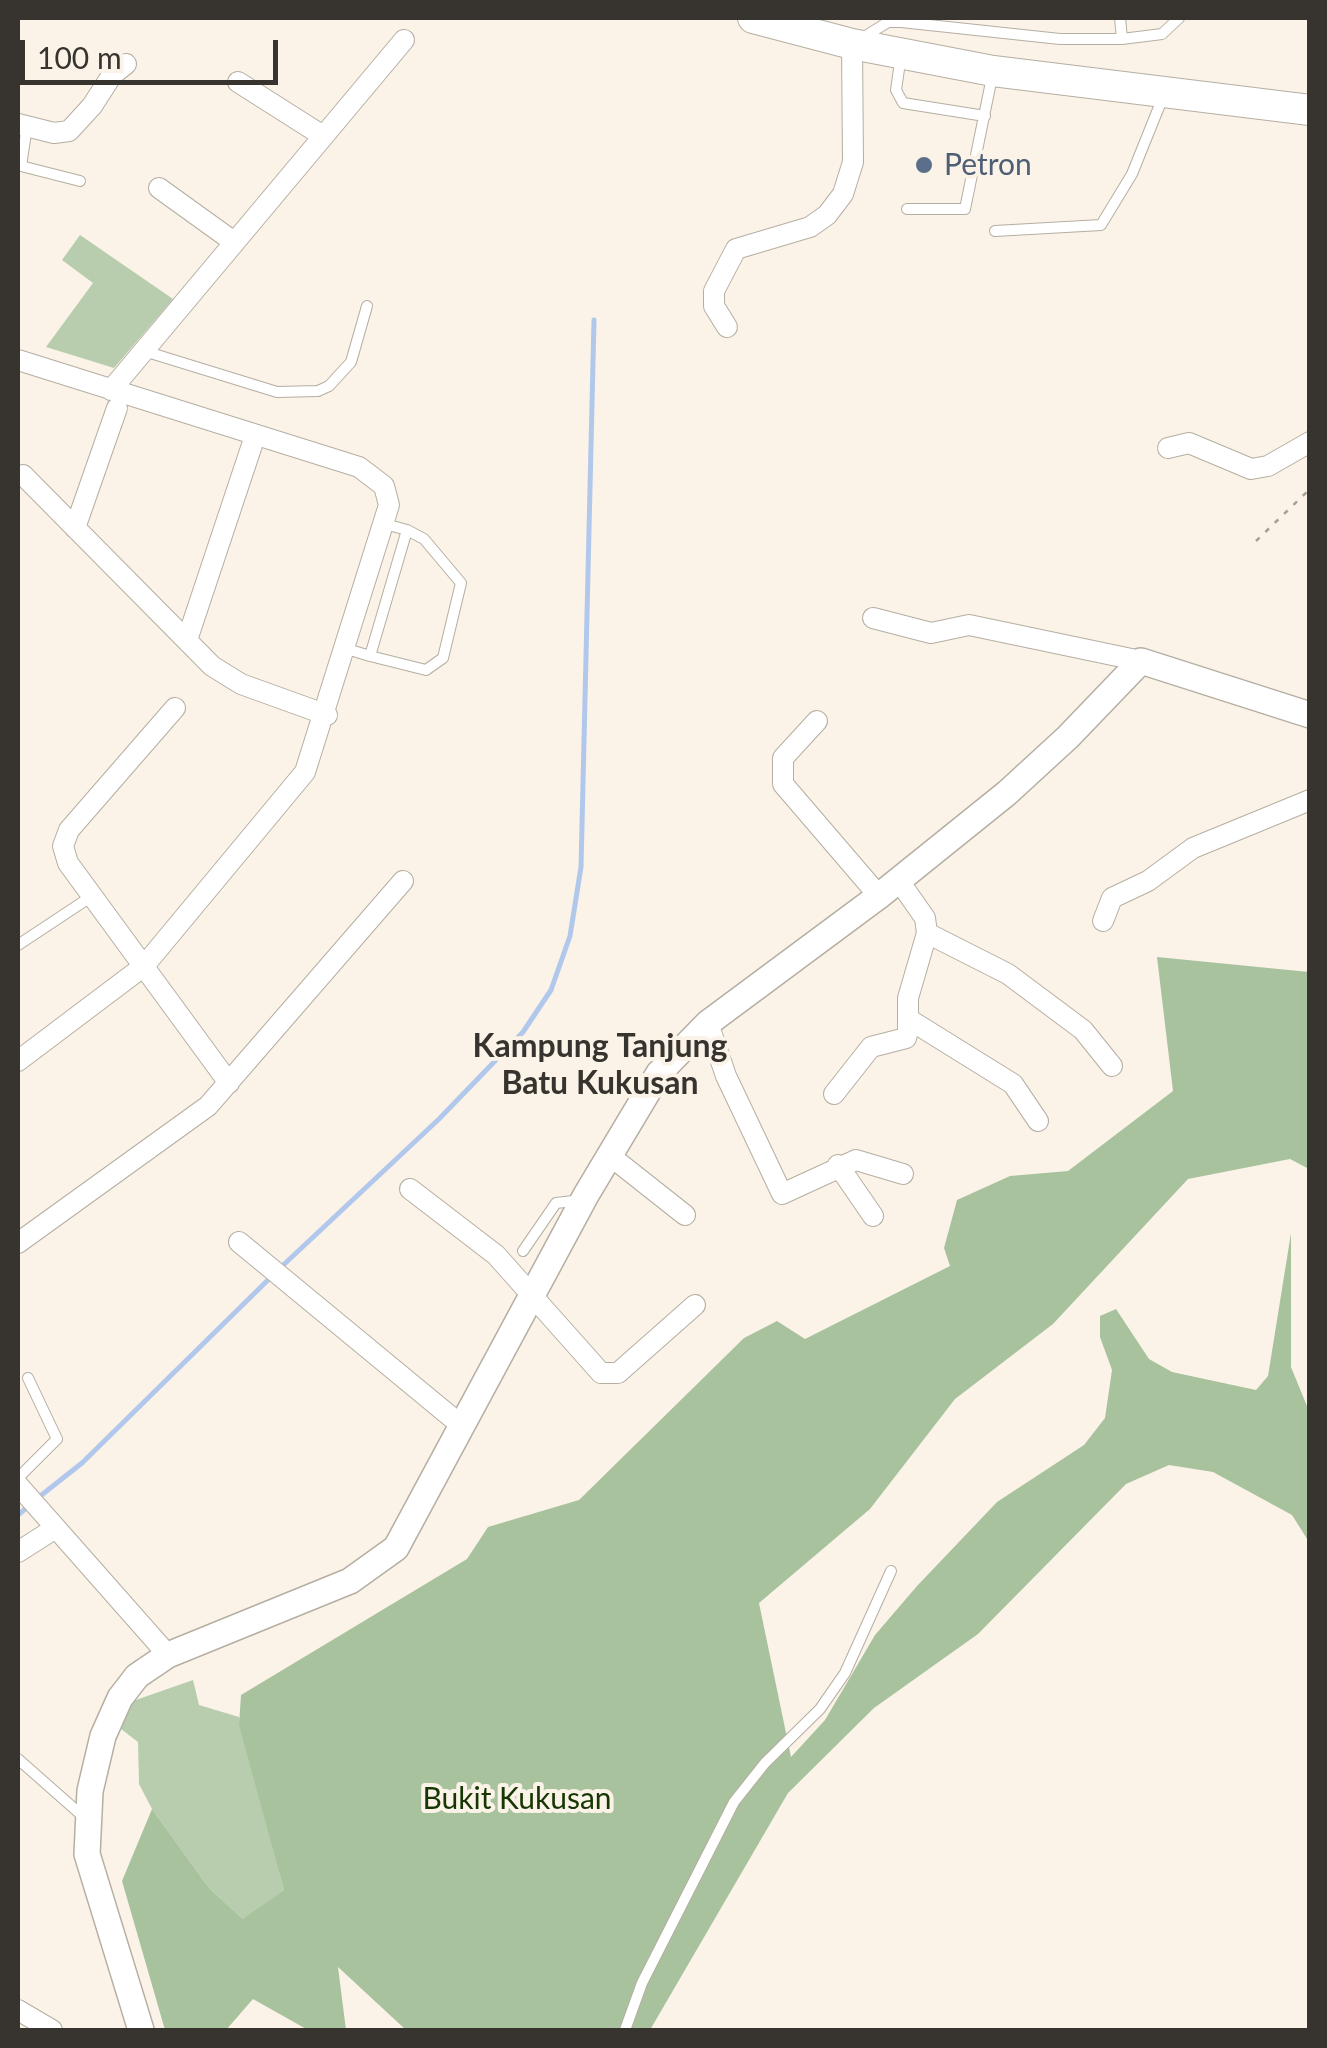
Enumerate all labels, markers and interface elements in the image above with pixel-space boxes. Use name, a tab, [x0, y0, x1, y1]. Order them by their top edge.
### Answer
scale bar	[25, 20, 282, 82]
text: 100 m	[37, 39, 122, 75]
place label: Petron	[944, 147, 1032, 183]
marker: Petron	[913, 154, 935, 176]
district label: Kampung Tanjung Batu Kukusan	[473, 1028, 727, 1103]
park label: Bukit Kukusan	[422, 1781, 612, 1817]

